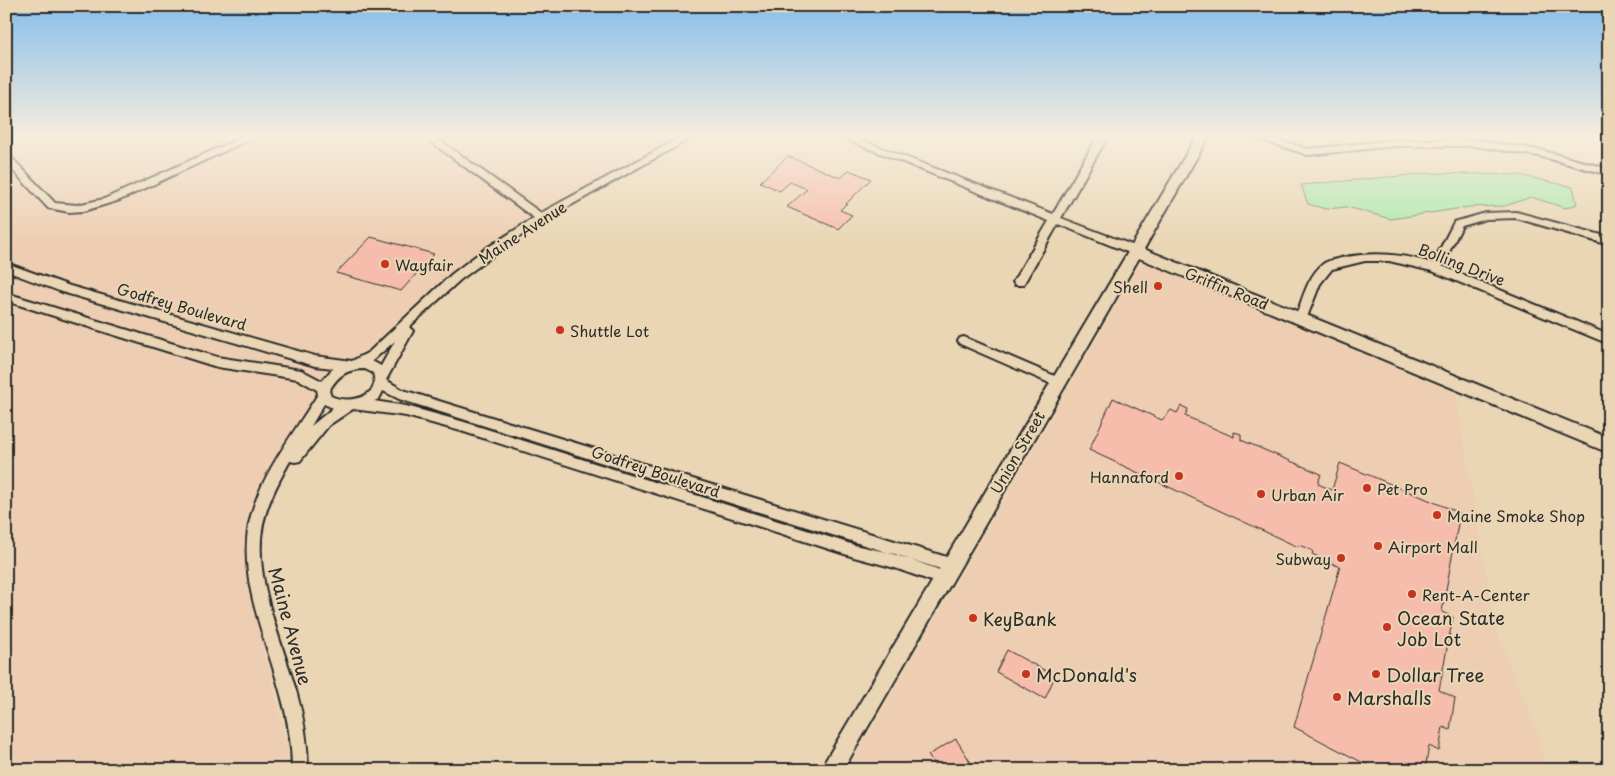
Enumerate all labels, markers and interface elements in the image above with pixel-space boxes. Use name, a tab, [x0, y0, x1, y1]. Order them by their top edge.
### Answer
street label: Maine Avenue	[474, 195, 570, 269]
street label: Bolling Drive	[1415, 237, 1509, 291]
place label: Wayfair	[395, 253, 453, 276]
marker: Wayfair	[379, 258, 391, 270]
street label: Griffin Road	[1182, 261, 1272, 315]
place label: Shell	[1113, 275, 1148, 298]
street label: Godfrey Boulevard	[114, 276, 250, 336]
marker: Shell	[1152, 280, 1164, 292]
place label: Shuttle Lot	[570, 319, 649, 342]
marker: Shuttle Lot	[554, 324, 566, 336]
street label: Union Street	[984, 406, 1050, 498]
street label: Godfrey Boulevard	[589, 439, 723, 503]
place label: Hannaford	[1090, 465, 1169, 488]
marker: Hannaford	[1173, 470, 1185, 482]
place label: Pet Pro	[1377, 477, 1428, 500]
marker: Pet Pro	[1361, 482, 1373, 494]
place label: Urban Air	[1271, 483, 1344, 506]
marker: Urban Air	[1255, 488, 1267, 500]
place label: Maine Smoke Shop	[1447, 504, 1585, 527]
marker: Maine Smoke Shop	[1431, 509, 1443, 521]
place label: Airport Mall	[1388, 535, 1478, 558]
marker: Airport Mall	[1372, 540, 1384, 552]
place label: Subway	[1275, 547, 1331, 570]
marker: Subway	[1335, 552, 1347, 564]
street label: Maine Avenue	[262, 564, 320, 688]
place label: Rent-A-Center	[1422, 583, 1530, 606]
marker: Rent-A-Center	[1406, 588, 1418, 600]
place label: Ocean State Job Lot	[1397, 604, 1505, 652]
place label: KeyBank	[983, 605, 1057, 632]
marker: KeyBank	[967, 612, 979, 624]
marker: Ocean State Job Lot	[1381, 621, 1393, 633]
place label: McDonald's	[1036, 661, 1137, 688]
place label: Dollar Tree	[1386, 661, 1485, 688]
marker: McDonald's	[1020, 668, 1032, 680]
marker: Dollar Tree	[1370, 668, 1382, 680]
place label: Marshalls	[1347, 684, 1432, 711]
marker: Marshalls	[1331, 691, 1343, 703]

